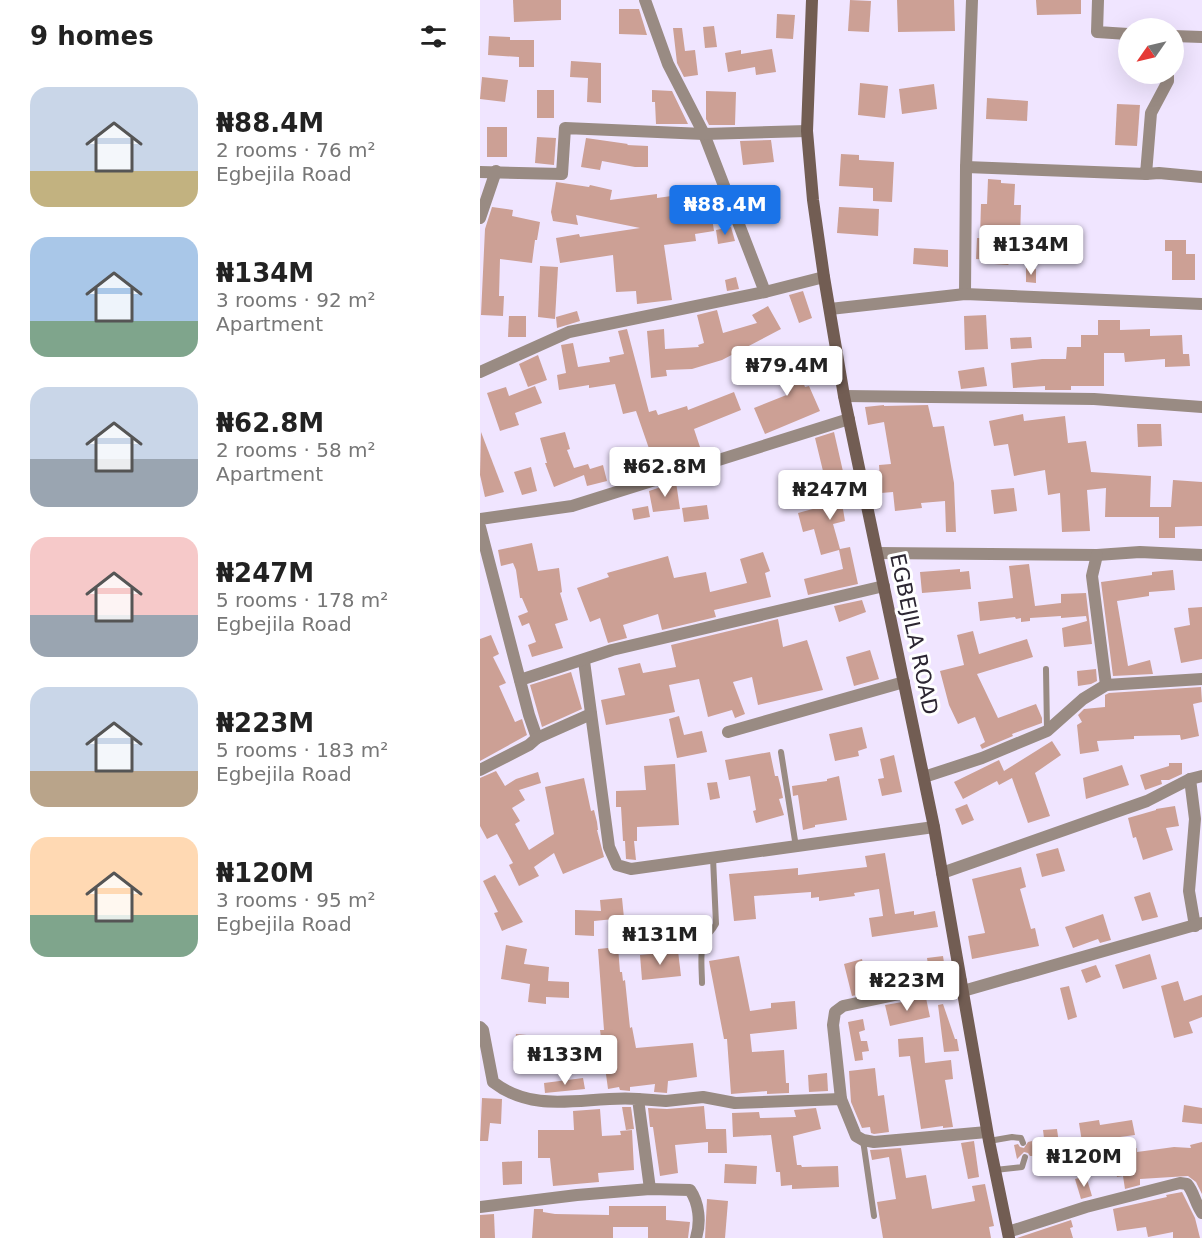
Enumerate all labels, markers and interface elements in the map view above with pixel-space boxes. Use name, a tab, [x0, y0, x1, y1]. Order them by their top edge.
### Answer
north arrow	[1118, 18, 1184, 84]
map controls	[1118, 18, 1184, 84]
icon: filters	[417, 20, 450, 53]
text: 9 homes	[30, 21, 154, 51]
text: ₦88.4M	[216, 108, 324, 138]
icon: home	[78, 111, 150, 183]
text: 2 rooms · 76 m²	[216, 138, 376, 162]
text: Egbejila Road	[216, 162, 352, 186]
pin: ₦88.4M	[676, 185, 774, 236]
text: ₦88.4M	[683, 192, 767, 216]
pin: ₦134M	[989, 225, 1073, 276]
text: ₦134M	[993, 232, 1069, 256]
text: ₦134M	[216, 258, 314, 288]
icon: home	[78, 261, 150, 333]
text: 3 rooms · 92 m²	[216, 288, 376, 312]
text: Apartment	[216, 312, 323, 336]
pin: ₦79.4M	[738, 346, 836, 397]
text: ₦79.4M	[745, 353, 829, 377]
text: ₦62.8M	[216, 408, 324, 438]
icon: home	[78, 411, 150, 483]
text: 2 rooms · 58 m²	[216, 438, 376, 462]
pin: ₦62.8M	[616, 447, 714, 498]
text: ₦62.8M	[623, 454, 707, 478]
text: Apartment	[216, 462, 323, 486]
pin: ₦247M	[788, 470, 872, 521]
text: ₦247M	[792, 477, 868, 501]
street label: EGBEJILA ROAD	[885, 551, 943, 717]
text: ₦247M	[216, 558, 314, 588]
icon: home	[78, 561, 150, 633]
text: 5 rooms · 178 m²	[216, 588, 388, 612]
text: Egbejila Road	[216, 612, 352, 636]
text: ₦223M	[216, 708, 314, 738]
icon: home	[78, 711, 150, 783]
text: 5 rooms · 183 m²	[216, 738, 388, 762]
text: Egbejila Road	[216, 762, 352, 786]
text: ₦120M	[216, 858, 314, 888]
icon: home	[78, 861, 150, 933]
text: 3 rooms · 95 m²	[216, 888, 376, 912]
text: Egbejila Road	[216, 912, 352, 936]
pin: ₦131M	[618, 915, 702, 966]
text: ₦131M	[622, 922, 698, 946]
pin: ₦223M	[865, 961, 949, 1012]
text: ₦223M	[869, 968, 945, 992]
pin: ₦133M	[523, 1035, 607, 1086]
text: ₦133M	[527, 1042, 603, 1066]
pin: ₦120M	[1042, 1137, 1126, 1188]
text: ₦120M	[1046, 1144, 1122, 1168]

